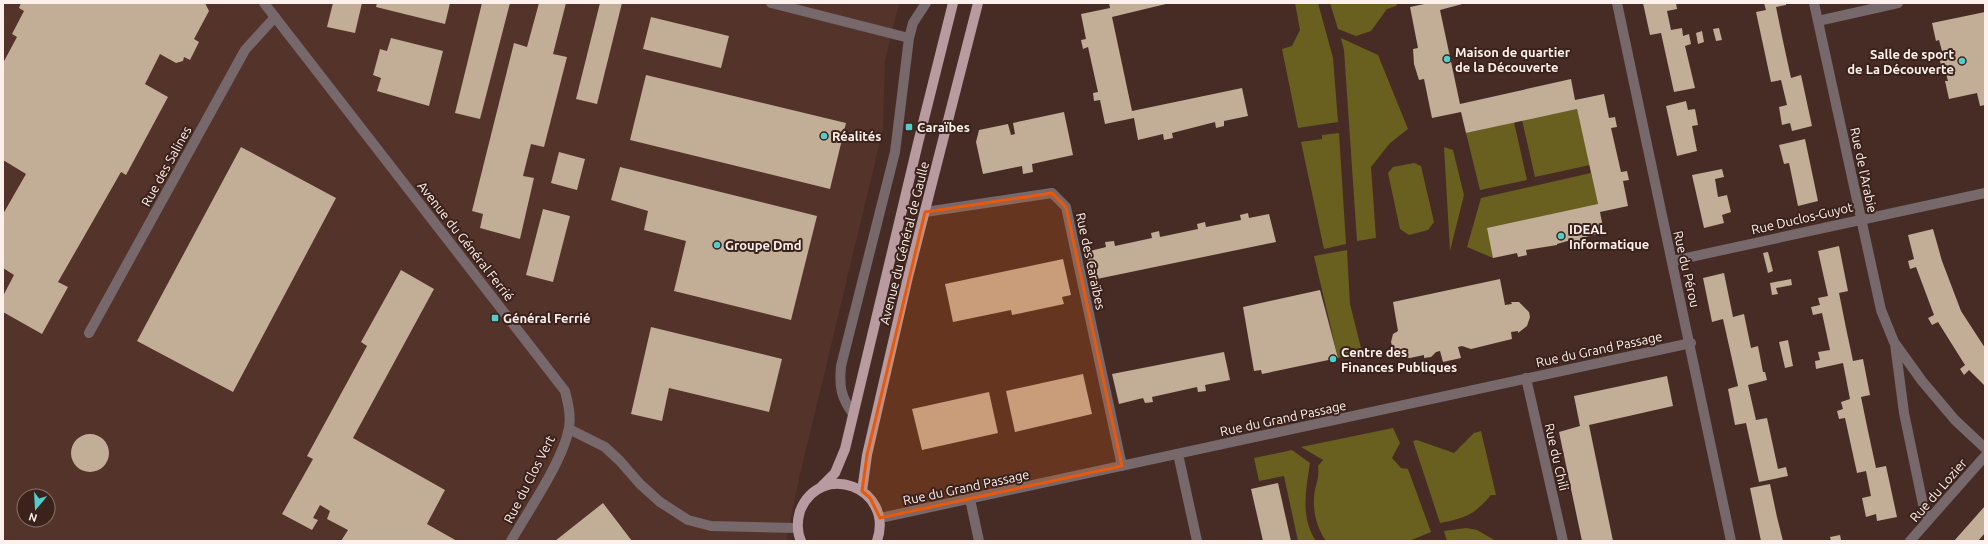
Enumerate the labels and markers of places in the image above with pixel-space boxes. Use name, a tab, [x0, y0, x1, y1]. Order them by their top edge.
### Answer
place label: Maison de quartier de la Découverte	[1455, 45, 1571, 74]
place label: Salle de sport de La Découverte	[1847, 47, 1954, 76]
marker: Maison de quartier de la Découverte	[1442, 54, 1452, 64]
marker: Salle de sport de La Découverte	[1957, 56, 1967, 66]
place label: Caraïbes	[917, 120, 970, 134]
marker: Caraïbes	[904, 122, 914, 132]
place label: Réalités	[832, 129, 881, 143]
marker: Réalités	[819, 131, 829, 141]
place label: IDEAL Informatique	[1569, 222, 1649, 251]
marker: IDEAL Informatique	[1556, 231, 1566, 241]
place label: Groupe Dmd	[725, 238, 802, 252]
marker: Groupe Dmd	[712, 240, 722, 250]
place label: Général Ferrié	[503, 311, 590, 325]
marker: Général Ferrié	[490, 313, 500, 323]
place label: Centre des Finances Publiques	[1341, 345, 1457, 374]
marker: Centre des Finances Publiques	[1328, 354, 1338, 364]

